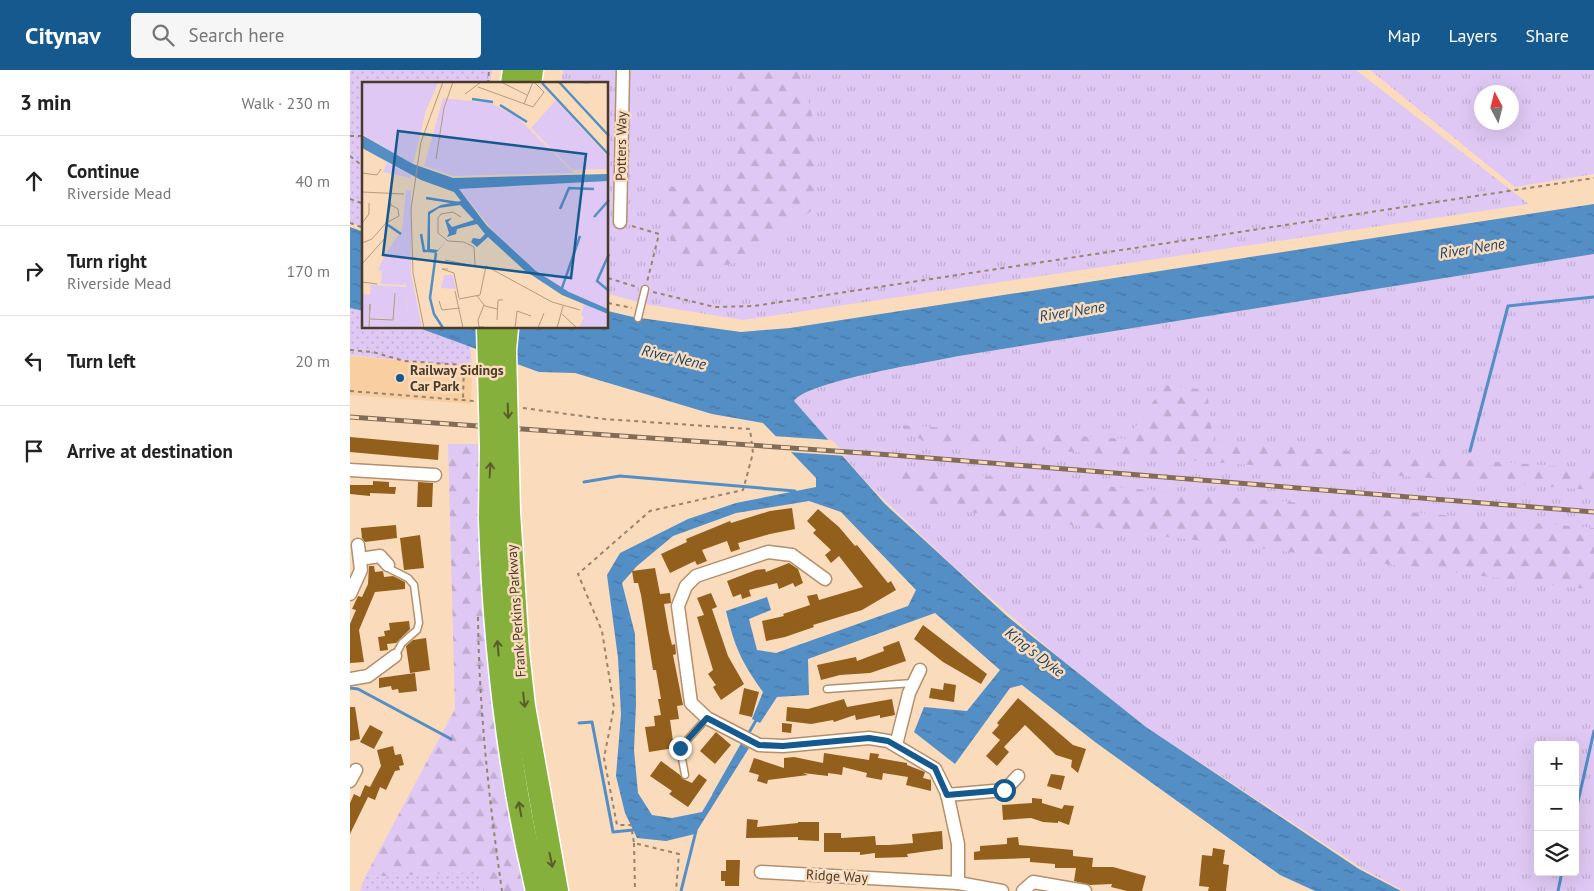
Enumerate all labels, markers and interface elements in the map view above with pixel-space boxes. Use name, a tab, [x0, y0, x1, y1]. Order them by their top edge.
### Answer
search box	[131, 13, 481, 58]
text: Citynav	[25, 20, 101, 51]
icon: search	[149, 21, 177, 49]
text: Search here	[189, 23, 284, 47]
text: Map	[1388, 24, 1420, 47]
text: Layers	[1448, 24, 1497, 47]
text: Share	[1525, 24, 1569, 47]
inset map	[362, 82, 609, 329]
north arrow	[1474, 85, 1519, 130]
text: 3 min	[20, 89, 71, 116]
text: Walk · 230 m	[241, 93, 330, 113]
street label: Potters Way	[611, 110, 631, 181]
text: Continue	[67, 159, 139, 183]
icon: ahead	[20, 167, 48, 195]
text: 40 m	[295, 171, 330, 191]
text: Riverside Mead	[67, 183, 171, 203]
water label: River Nene	[1438, 233, 1506, 263]
text: Turn right	[67, 249, 147, 273]
icon: right	[20, 257, 48, 285]
text: 170 m	[287, 261, 330, 281]
text: Riverside Mead	[67, 273, 171, 293]
water label: River Nene	[1038, 296, 1106, 326]
water label: River Nene	[640, 340, 708, 374]
icon: left	[20, 347, 48, 375]
text: Turn left	[67, 349, 136, 373]
text: 20 m	[295, 351, 330, 371]
place label: Railway Sidings Car Park	[410, 361, 504, 395]
marker: Railway Sidings Car Park	[394, 372, 406, 384]
one-way arrow	[503, 403, 512, 419]
icon: arrive	[20, 437, 48, 465]
text: Arrive at destination	[67, 439, 233, 463]
one-way arrow	[485, 463, 494, 479]
street label: Frank Perkins Parkway	[502, 544, 530, 678]
water label: King's Dyke	[1002, 623, 1068, 681]
one-way arrow	[493, 640, 503, 656]
one-way arrow	[519, 692, 529, 708]
route end	[669, 737, 692, 760]
map controls	[1534, 741, 1579, 876]
button: +	[1534, 741, 1579, 786]
route start	[993, 779, 1016, 802]
button: −	[1534, 786, 1579, 831]
one-way arrow	[515, 801, 524, 817]
button: layers	[1534, 831, 1579, 876]
one-way arrow	[546, 852, 556, 868]
street label: Ridge Way	[805, 865, 869, 887]

